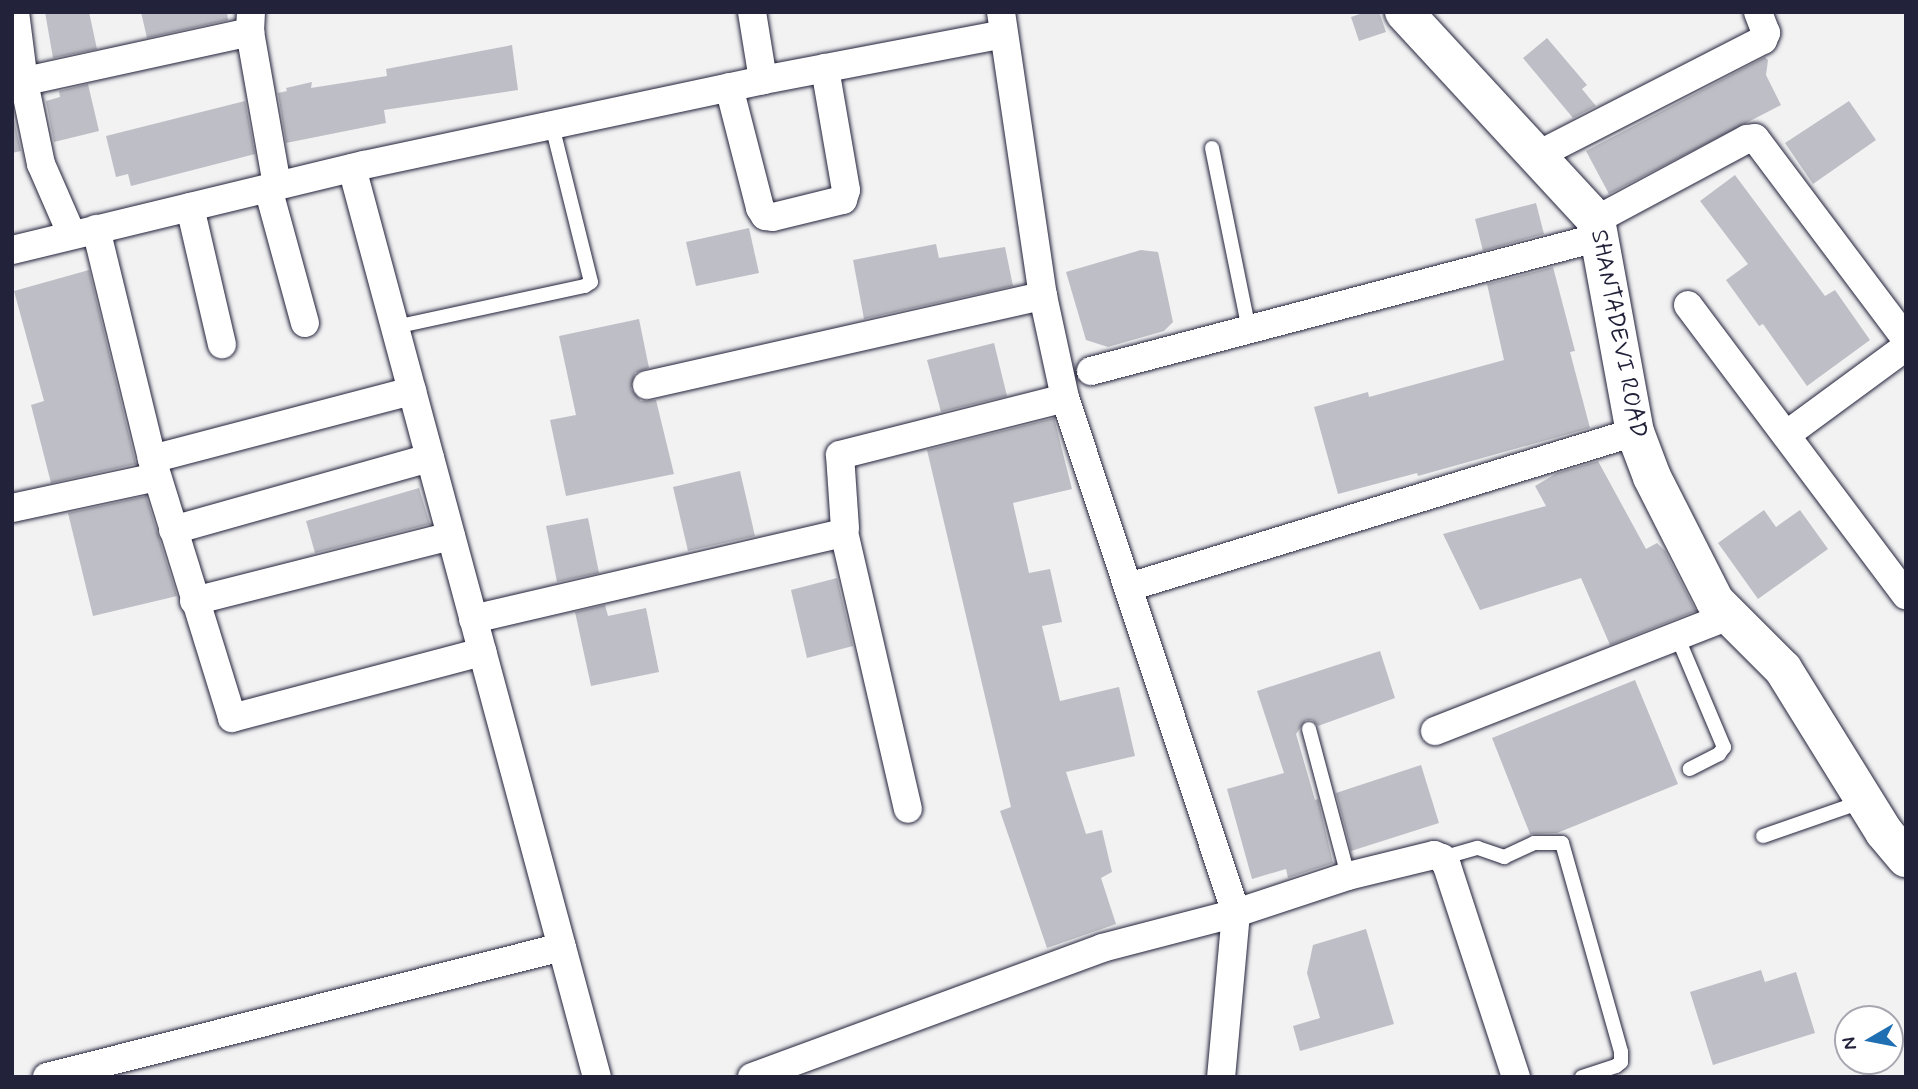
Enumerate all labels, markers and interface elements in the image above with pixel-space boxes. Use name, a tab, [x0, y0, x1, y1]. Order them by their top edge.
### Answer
street label: SHANTADEVI ROAD	[1584, 227, 1652, 441]
north arrow	[1834, 1005, 1904, 1075]
text: N	[1836, 1035, 1863, 1052]

